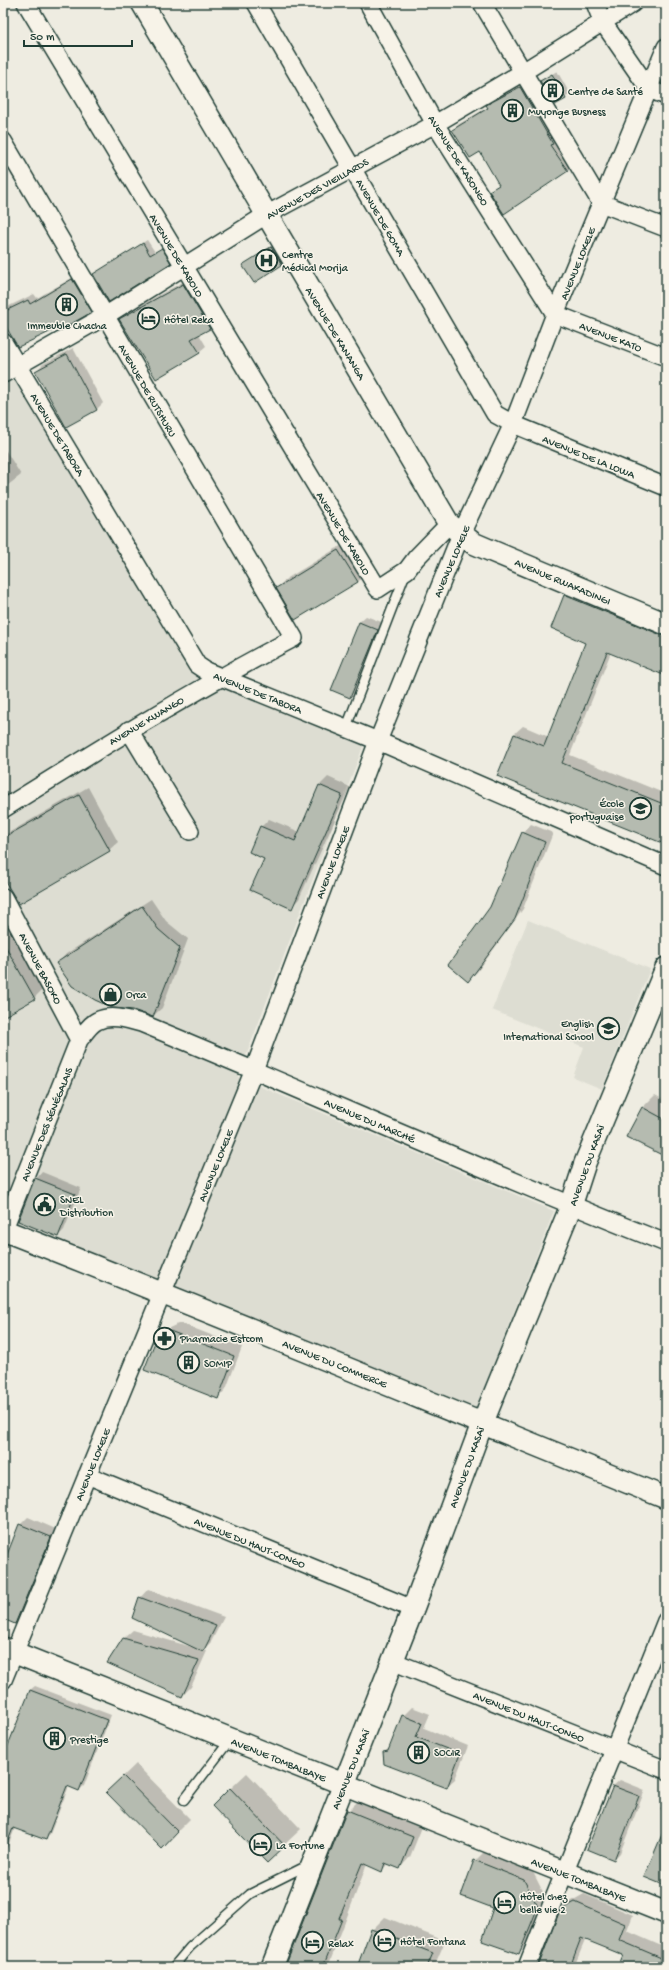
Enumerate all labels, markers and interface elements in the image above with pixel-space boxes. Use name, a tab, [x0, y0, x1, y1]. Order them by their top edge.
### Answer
scale bar	[24, 22, 132, 48]
text: 50 m	[30, 31, 55, 45]
building icon: Centre de Santé	[539, 78, 565, 104]
place label: Centre de Santé	[568, 87, 643, 99]
building icon: Muyonge Busness	[500, 98, 526, 124]
place label: Muyonge Busness	[528, 107, 606, 119]
street label: AVENUE DE KASONGO	[425, 114, 490, 209]
street label: AVENUE DES VIEILLARDS	[265, 156, 372, 223]
street label: AVENUE DE GOMA	[352, 177, 406, 259]
street label: AVENUE DE KABOLO	[146, 212, 205, 300]
street label: AVENUE LOKELE	[559, 225, 599, 302]
hospital icon: Centre Médical Morija	[254, 247, 280, 273]
place label: Centre Médical Morija	[282, 250, 349, 275]
street label: AVENUE DE KANANGA	[302, 286, 367, 383]
building icon: Immeuble Chacha	[54, 292, 80, 318]
hotel icon: Hôtel Reka	[136, 306, 162, 332]
place label: Hôtel Reka	[164, 315, 215, 327]
street label: AVENUE KATO	[577, 320, 644, 355]
place label: Immeuble Chacha	[27, 321, 108, 333]
street label: AVENUE DE RUTSHURU	[115, 342, 178, 440]
street label: AVENUE DE TABORA	[27, 392, 86, 479]
street label: AVENUE DE LA LOWA	[540, 434, 637, 482]
street label: AVENUE DE KABOLO	[313, 490, 372, 578]
street label: AVENUE LOKELE	[432, 523, 474, 600]
street label: AVENUE RWAKADINGI	[512, 557, 612, 609]
street label: AVENUE DE TABORA	[211, 671, 304, 717]
street label: AVENUE KWANGO	[107, 694, 187, 749]
school or university icon: École portuguaise	[627, 796, 653, 822]
place label: École portuguaise	[569, 798, 624, 824]
street label: AVENUE LOKELE	[314, 824, 354, 901]
street label: AVENUE BASOKO	[15, 931, 63, 1007]
shop icon: Orca	[98, 981, 124, 1007]
place label: Orca	[126, 990, 147, 1002]
school or university icon: English International School	[596, 1016, 622, 1042]
place label: English International School	[503, 1019, 595, 1044]
street label: AVENUE DES SÉNÉGALAIS	[19, 1065, 77, 1183]
street label: AVENUE DU MARCHÉ	[322, 1096, 418, 1147]
street label: AVENUE DU KASAÏ	[568, 1123, 608, 1208]
street label: AVENUE LOKELE	[197, 1127, 237, 1204]
public building icon: SNEL Distribution	[32, 1192, 58, 1218]
place label: SNEL Distribution	[59, 1195, 114, 1220]
pharmacy icon: Pharmacie Estcom	[152, 1325, 178, 1351]
place label: Pharmacie Estcom	[179, 1334, 263, 1346]
street label: AVENUE DU COMMERCE	[280, 1338, 389, 1392]
building icon: SOMIP	[176, 1350, 202, 1376]
place label: SOMIP	[204, 1359, 233, 1371]
street label: AVENUE DU KASAÏ	[448, 1425, 488, 1510]
street label: AVENUE LOKELE	[74, 1426, 114, 1503]
street label: AVENUE DU HAUT-CONGO	[192, 1516, 307, 1572]
street label: AVENUE DU HAUT-CONGO	[471, 1690, 586, 1746]
building icon: Prestige	[42, 1726, 68, 1752]
street label: AVENUE DU KASAÏ	[330, 1728, 374, 1812]
place label: Prestige	[69, 1735, 109, 1747]
street label: AVENUE TOMBALBAYE	[229, 1736, 328, 1786]
building icon: SOCIR	[406, 1739, 432, 1765]
place label: SOCIR	[434, 1748, 461, 1760]
hotel icon: La Fortune	[248, 1832, 274, 1858]
place label: La Fortune	[276, 1841, 325, 1853]
street label: AVENUE TOMBALBAYE	[529, 1856, 628, 1906]
hotel icon: Hôtel chez belle vie 2	[492, 1889, 518, 1915]
place label: Hôtel chez belle vie 2	[520, 1892, 569, 1917]
hotel icon: Hôtel Fontana	[371, 1928, 397, 1954]
hotel icon: Relax	[299, 1930, 325, 1956]
place label: Hôtel Fontana	[400, 1937, 467, 1949]
place label: Relax	[328, 1939, 354, 1951]

